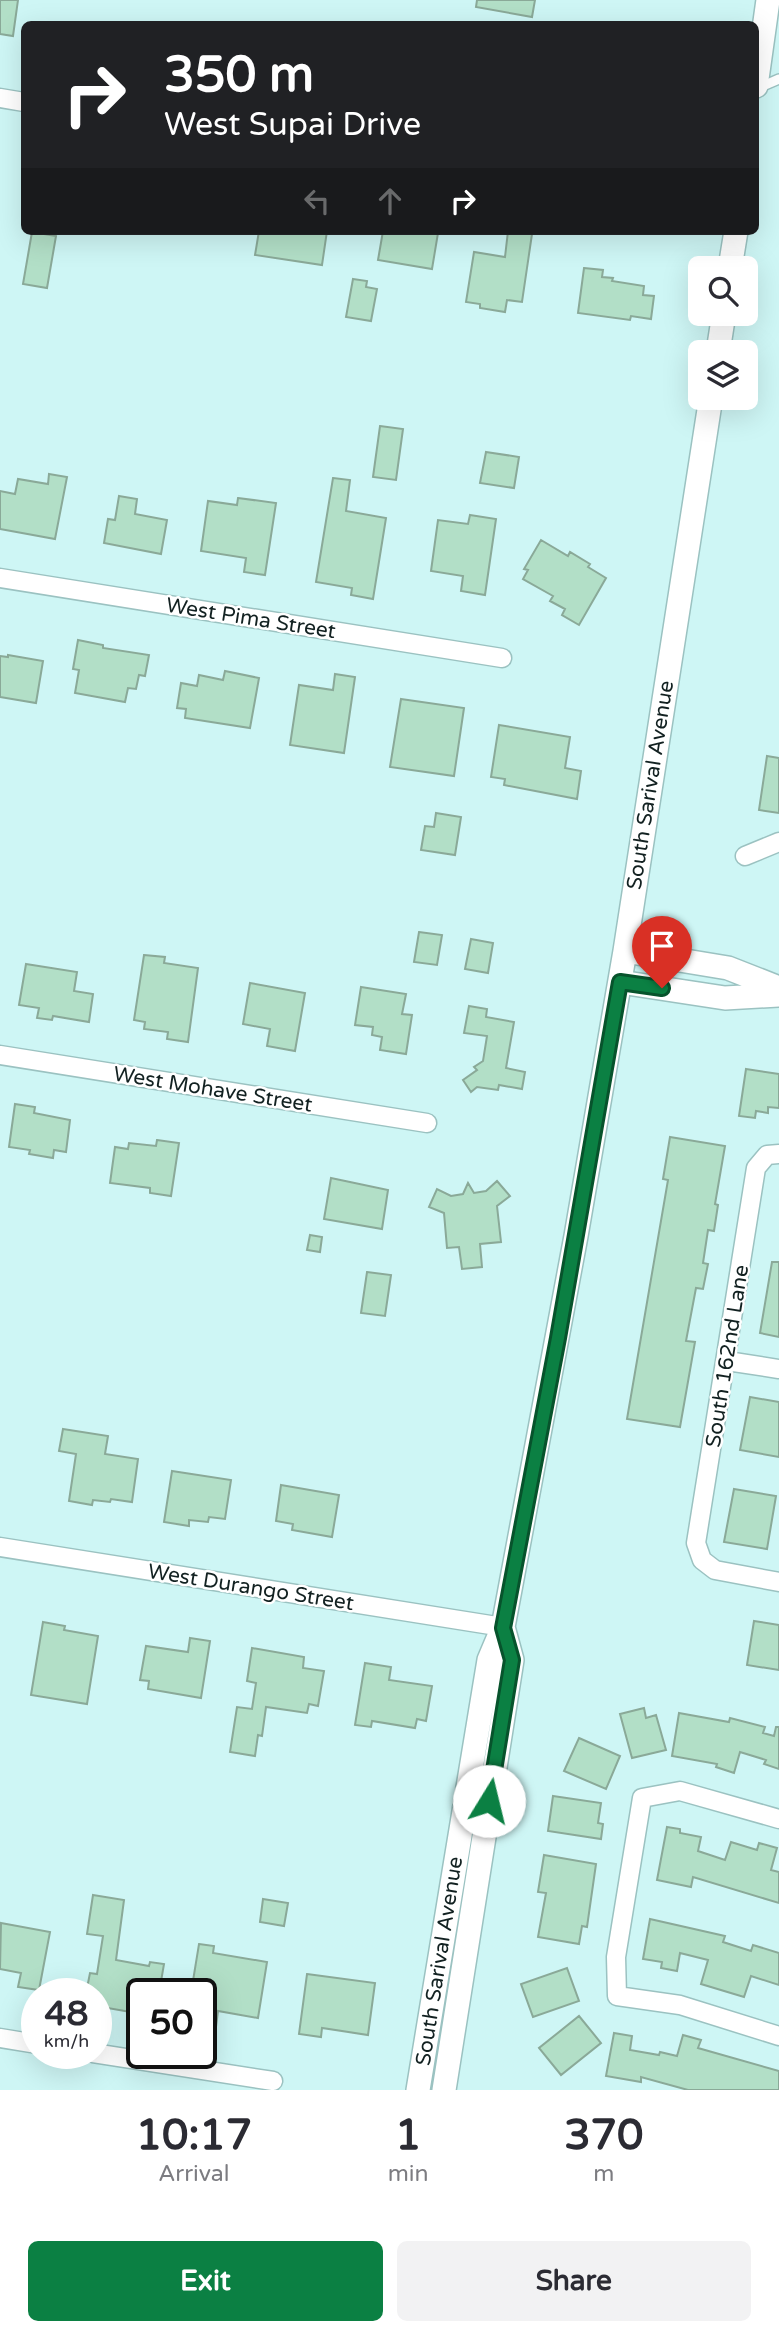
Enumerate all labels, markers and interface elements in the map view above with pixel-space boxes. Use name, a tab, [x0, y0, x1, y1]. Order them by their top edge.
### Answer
text: 350 m	[164, 46, 314, 105]
icon: right	[49, 49, 140, 140]
text: West Supai Drive	[164, 106, 421, 144]
icon: left	[298, 182, 336, 220]
icon: ahead	[371, 182, 409, 220]
icon: right	[444, 182, 482, 220]
map controls	[688, 256, 758, 410]
button: search	[688, 256, 758, 326]
button: layers	[688, 340, 758, 410]
street label: West Pima Street	[164, 593, 338, 644]
street label: South Sarival Avenue	[622, 679, 679, 891]
pin	[632, 916, 692, 988]
icon: arrive	[643, 927, 681, 965]
street label: West Mohave Street	[112, 1061, 314, 1118]
street label: South 162nd Lane	[701, 1263, 754, 1449]
street label: West Durango Street	[146, 1559, 356, 1616]
position arrow	[452, 1764, 526, 1838]
street label: South Sarival Avenue	[411, 1855, 468, 2067]
speed limit sign: 50	[126, 1978, 217, 2069]
text: 48	[45, 1993, 88, 2035]
text: km/h	[44, 2030, 89, 2052]
text: 10:17	[136, 2110, 252, 2161]
text: 1	[395, 2110, 421, 2161]
text: 370	[564, 2110, 643, 2161]
text: Arrival	[158, 2160, 229, 2188]
text: min	[388, 2160, 429, 2188]
text: m	[593, 2160, 614, 2188]
button: Exit	[28, 2241, 383, 2321]
button: Share	[397, 2241, 751, 2321]

